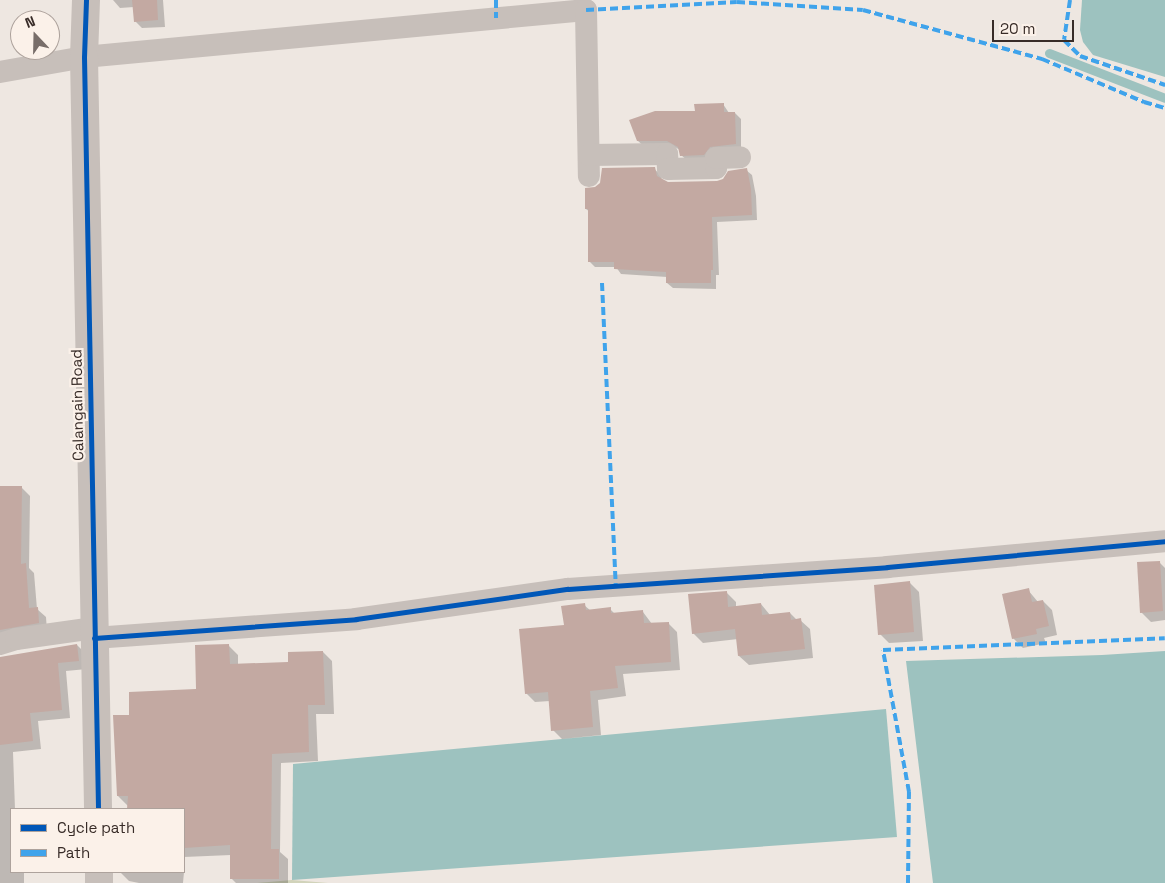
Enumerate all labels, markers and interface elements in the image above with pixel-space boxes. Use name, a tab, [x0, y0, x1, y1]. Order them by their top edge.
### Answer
north arrow	[10, 10, 60, 60]
scale bar	[995, 10, 1078, 42]
text: N	[22, 12, 38, 32]
text: 20 m	[1000, 19, 1035, 38]
street label: Calangain Road	[67, 349, 87, 461]
legend	[10, 808, 185, 873]
text: Cycle path	[57, 818, 135, 837]
text: Path	[57, 843, 90, 862]

